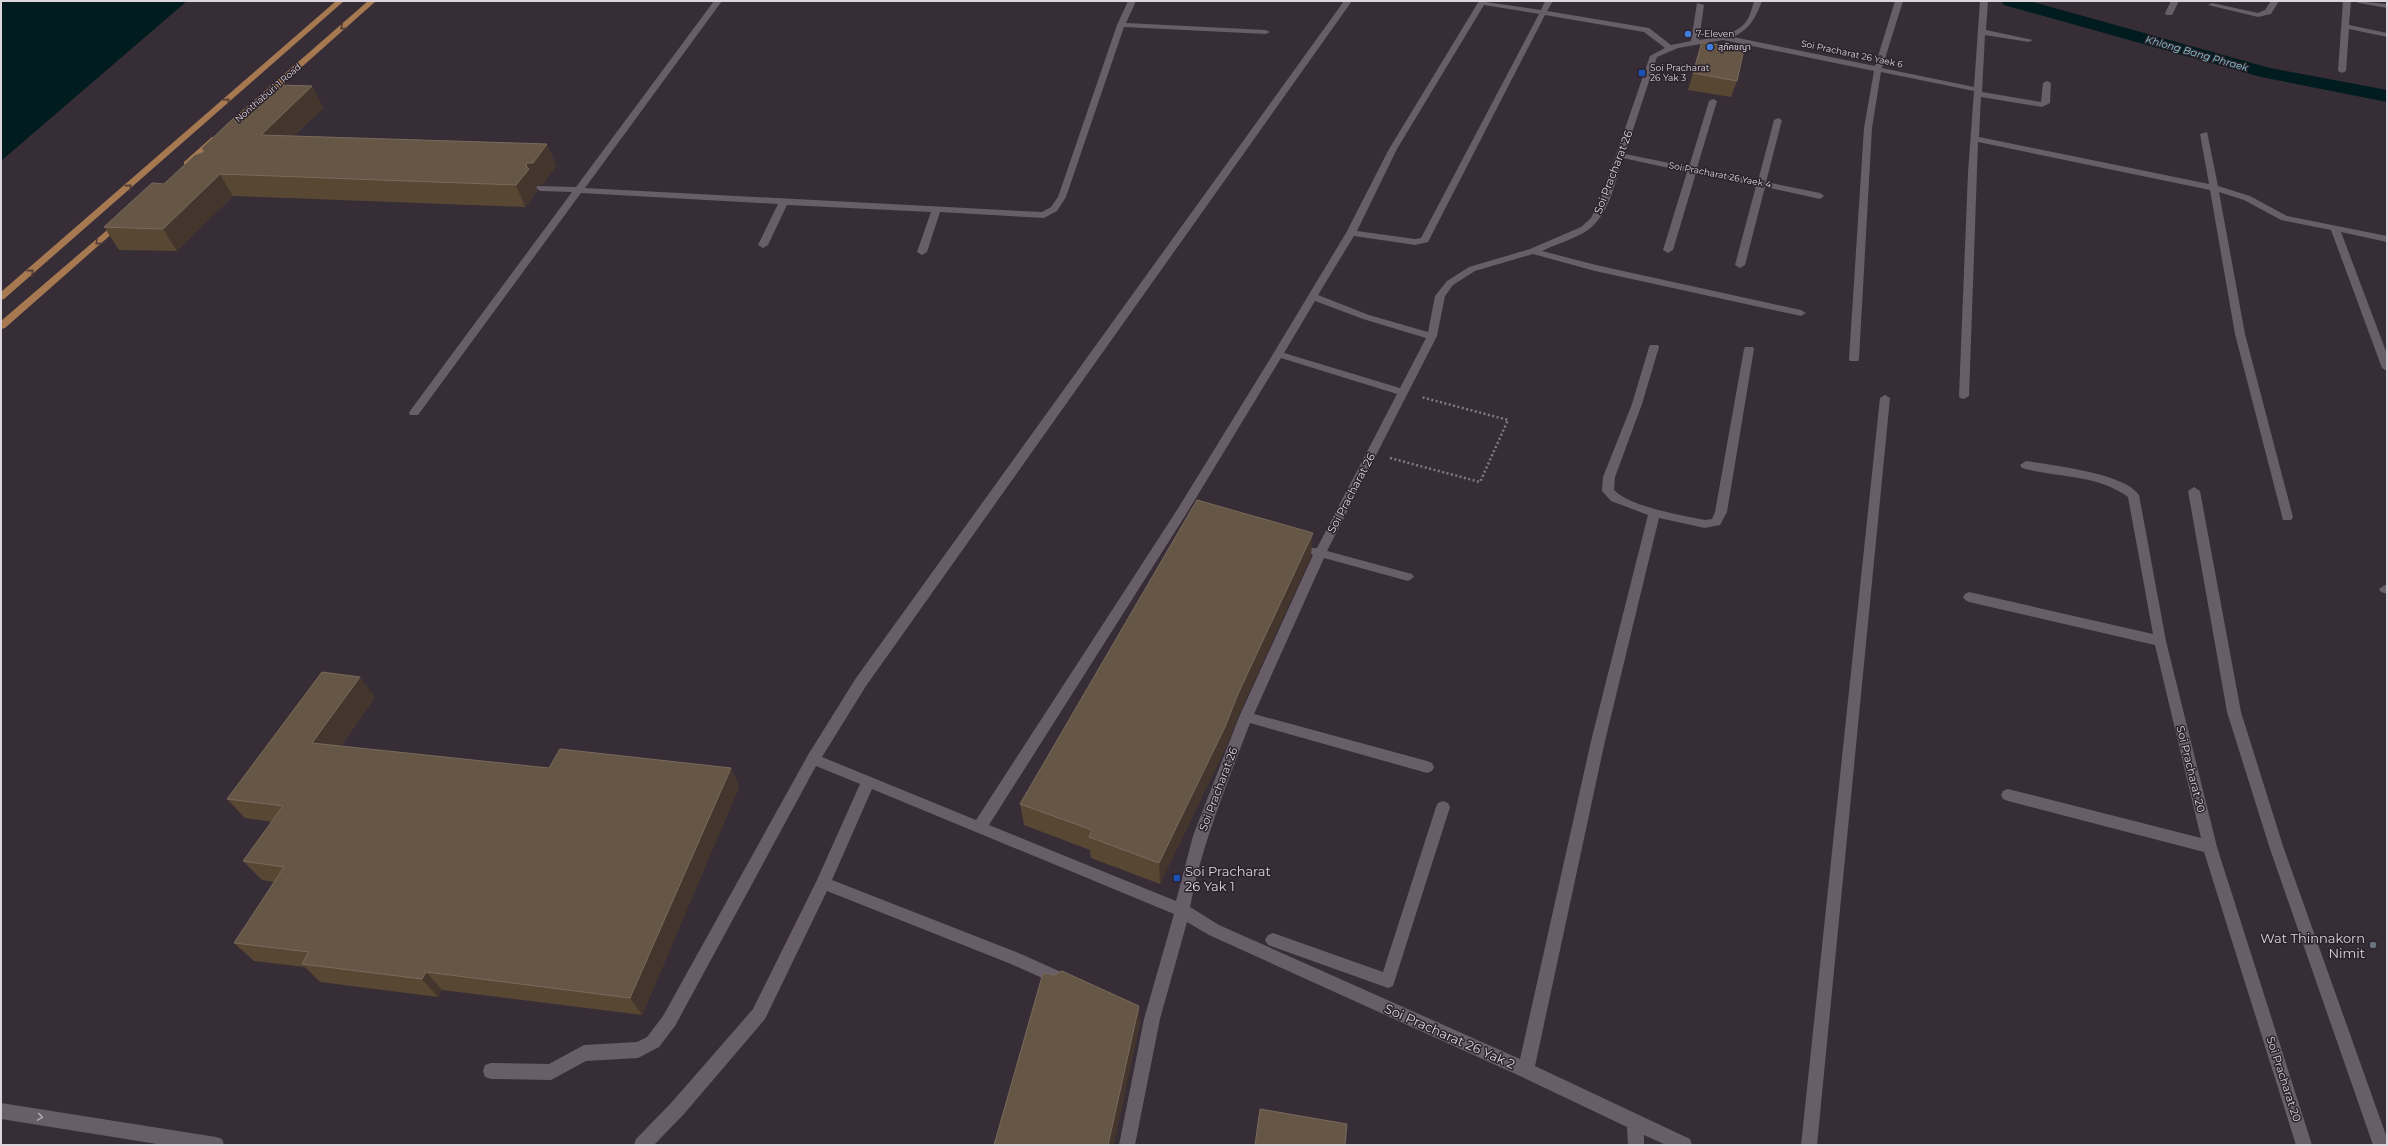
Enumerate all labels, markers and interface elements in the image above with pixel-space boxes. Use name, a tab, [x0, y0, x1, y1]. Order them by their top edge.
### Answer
one-way arrow	[340, 22, 348, 29]
place label: 7-Eleven	[1696, 28, 1734, 39]
marker: 7-Eleven	[1683, 29, 1693, 39]
water label: Khlong Bang Phraek	[2144, 33, 2251, 75]
street label: Soi Pracharat 26 Yaek 6	[1800, 37, 1904, 70]
place label: สุภัคชญา	[1718, 41, 1751, 52]
marker: สุภัคชญา	[1705, 42, 1715, 52]
street label: Nonthaburi 1 Road	[232, 61, 303, 124]
place label: Soi Pracharat 26 Yak 3	[1650, 62, 1710, 83]
marker: Soi Pracharat 26 Yak 3	[1637, 68, 1647, 78]
one-way arrow	[222, 99, 230, 106]
street label: Soi Pracharat 26	[1591, 128, 1635, 216]
street label: Soi Pracharat 26 Yaek 4	[1668, 159, 1772, 190]
one-way arrow	[124, 184, 132, 191]
one-way arrow	[95, 237, 103, 244]
one-way arrow	[26, 269, 33, 276]
street label: Soi Pracharat 26	[1324, 450, 1378, 535]
street label: Soi Pracharat 20	[2173, 724, 2209, 814]
street label: Soi Pracharat 26	[1196, 745, 1240, 833]
place label: Soi Pracharat 26 Yak 1	[1185, 863, 1271, 894]
marker: Soi Pracharat 26 Yak 1	[1172, 873, 1182, 883]
place label: Wat Thinnakorn Nimit	[2260, 930, 2365, 961]
marker: Wat Thinnakorn Nimit	[2368, 940, 2378, 950]
street label: Soi Pracharat 26 Yak 2	[1382, 1000, 1518, 1072]
street label: Soi Pracharat 20	[2264, 1035, 2304, 1123]
one-way arrow	[36, 1112, 43, 1121]

